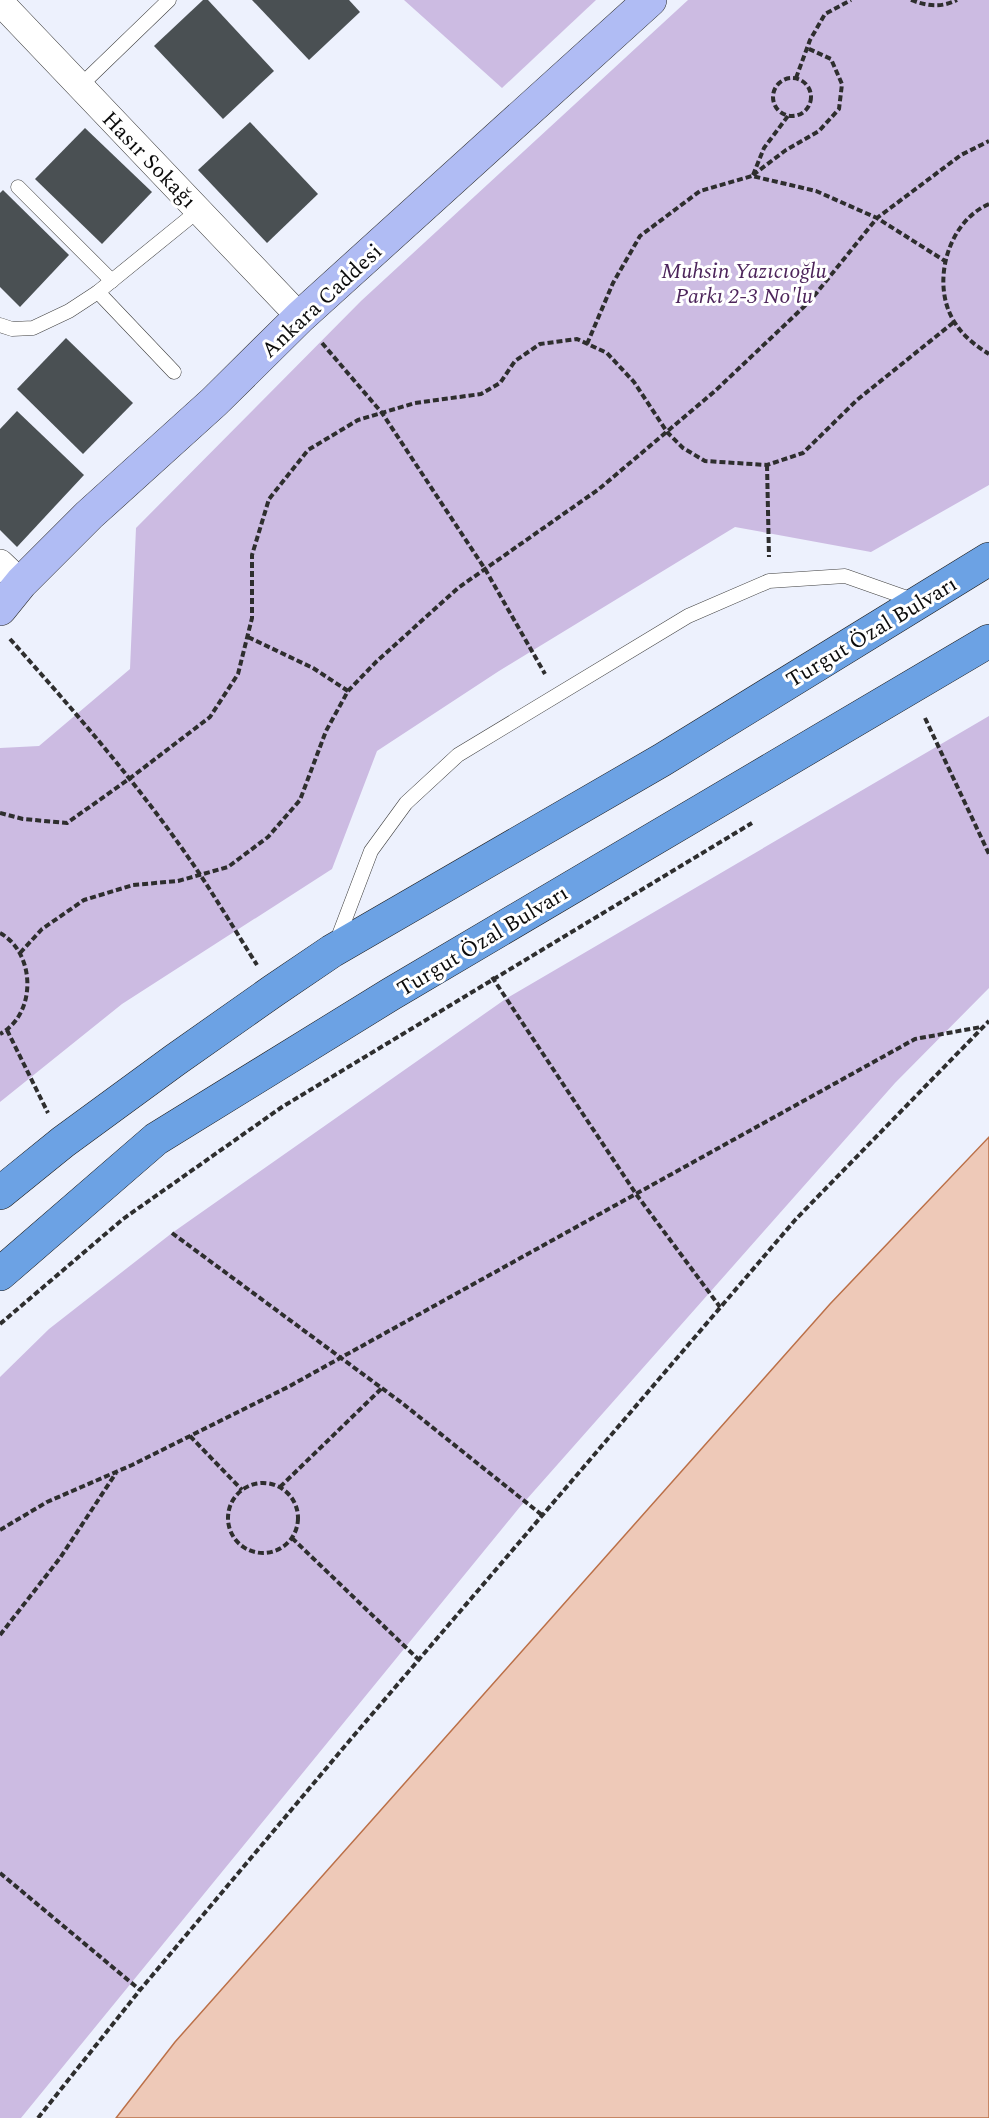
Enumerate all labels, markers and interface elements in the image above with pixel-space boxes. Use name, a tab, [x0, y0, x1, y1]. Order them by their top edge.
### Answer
street label: Hasır Sokağı	[94, 104, 204, 216]
street label: Ankara Caddesi	[254, 236, 390, 366]
park label: Muhsin Yazıcıoğlu Parkı 2-3 No'lu	[661, 255, 827, 313]
street label: Turgut Özal Bulvarı	[780, 568, 964, 697]
street label: Turgut Özal Bulvarı	[391, 877, 575, 1006]

